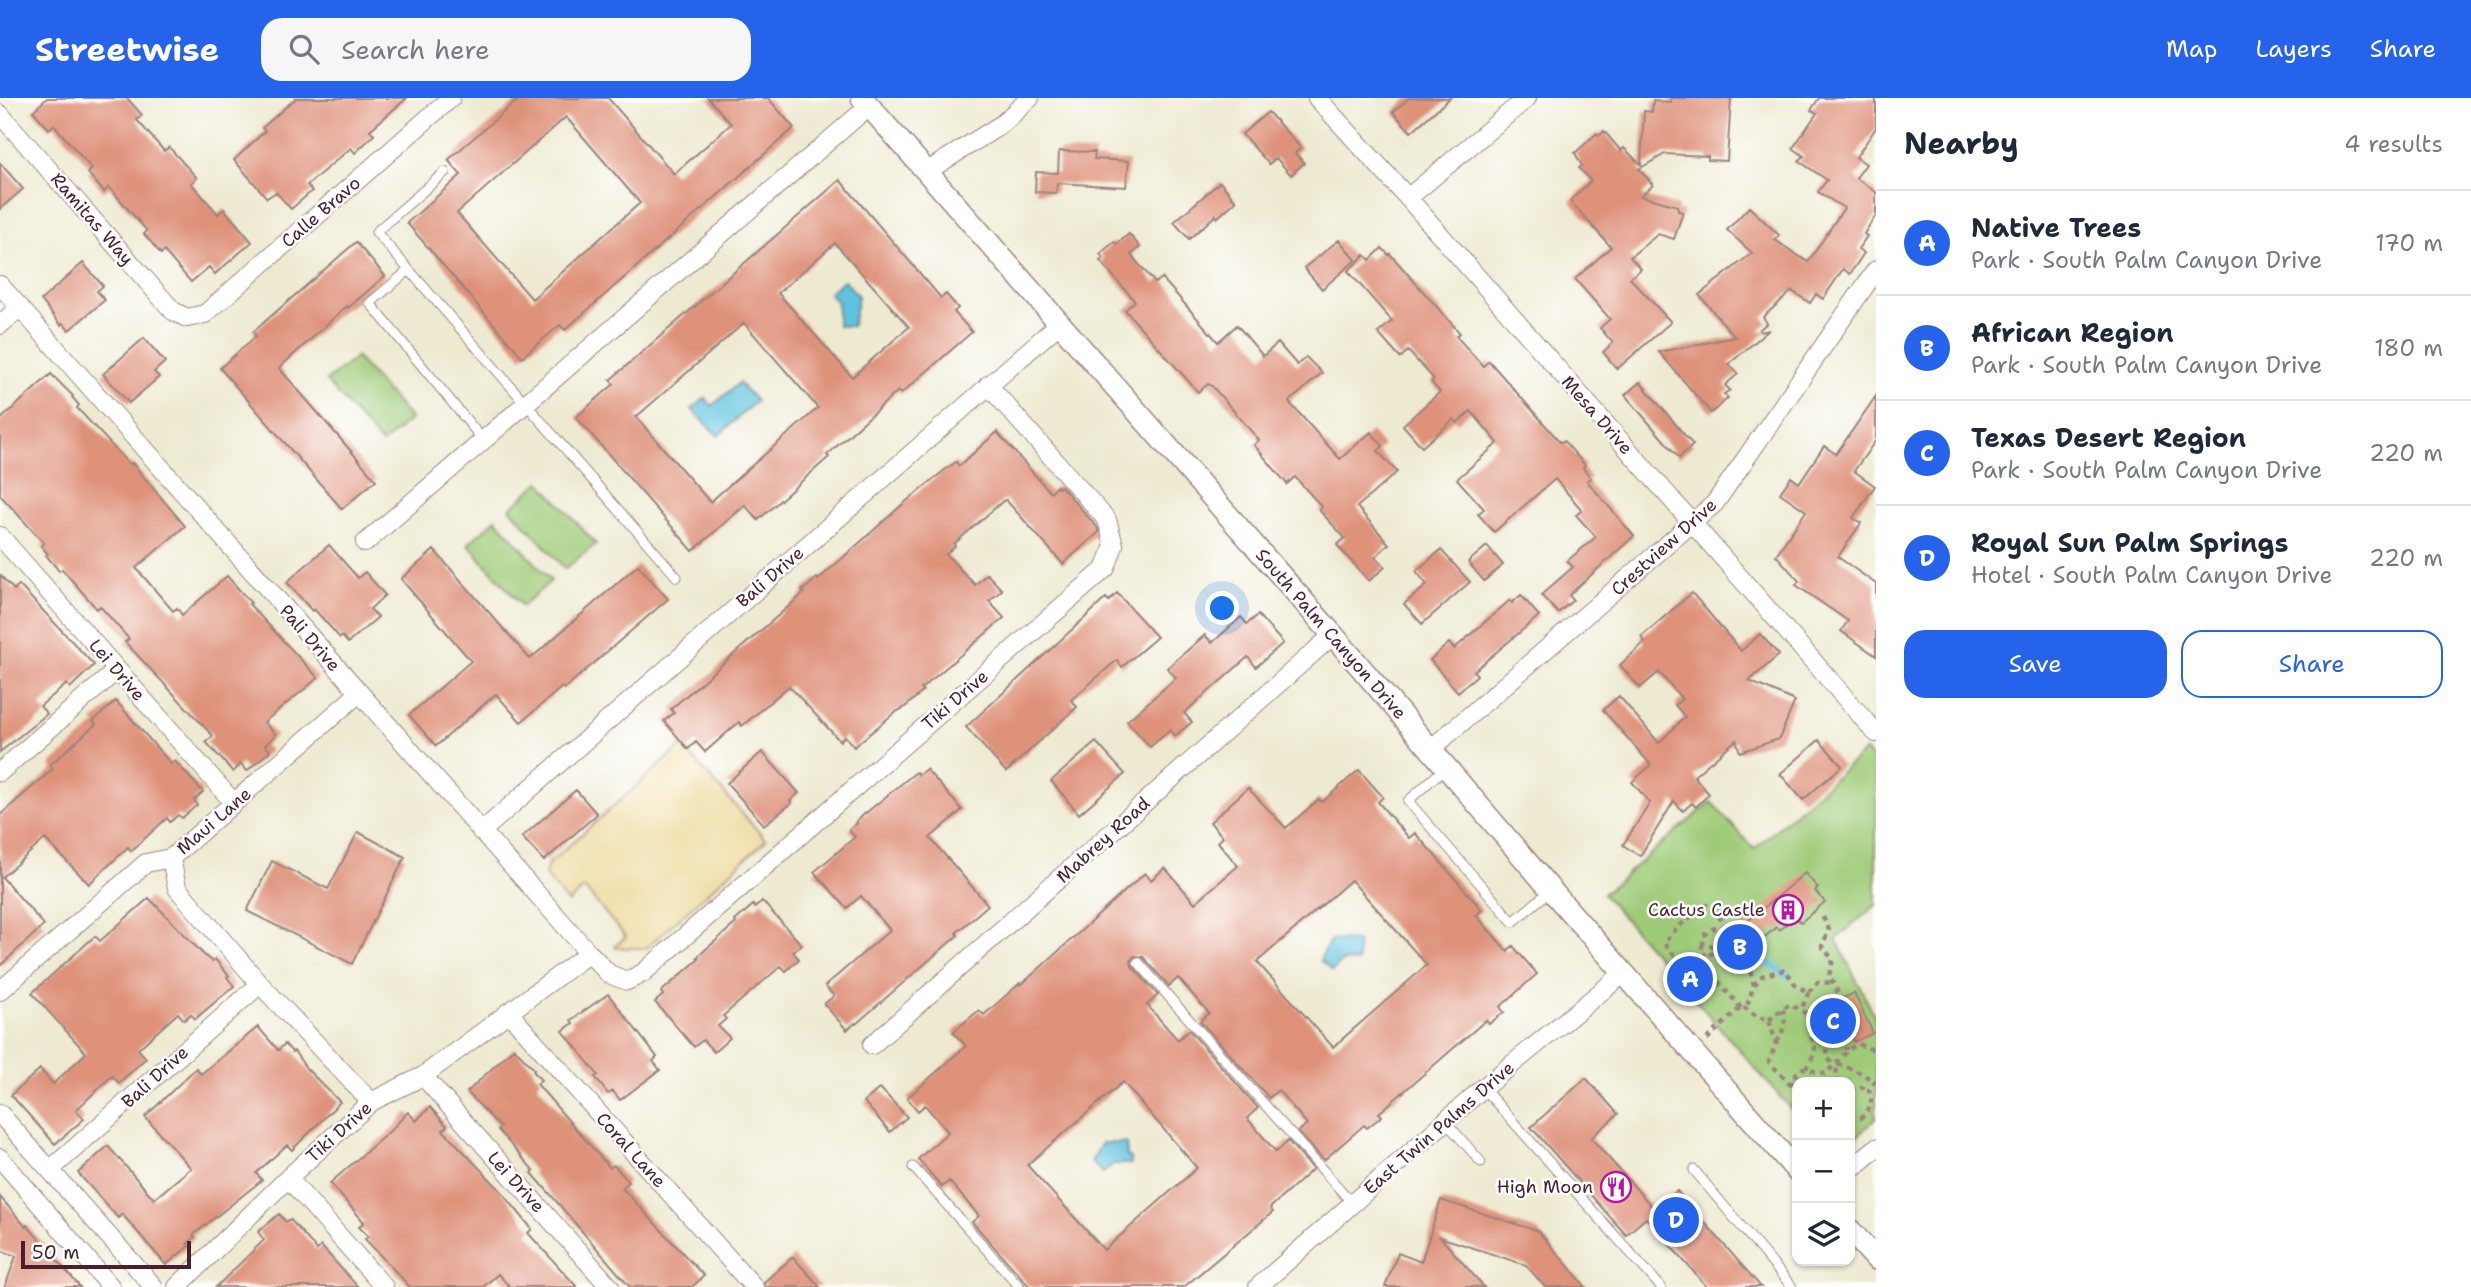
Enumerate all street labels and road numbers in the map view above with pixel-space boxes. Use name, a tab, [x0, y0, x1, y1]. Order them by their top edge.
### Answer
street label: Ramitas Way	[45, 168, 139, 270]
street label: Calle Bravo	[276, 171, 366, 253]
street label: Mesa Drive	[1556, 370, 1638, 460]
street label: Crestview Drive	[1606, 493, 1722, 601]
street label: Bali Drive	[731, 541, 809, 613]
street label: South Palm Canyon Drive	[1250, 544, 1412, 724]
street label: Pali Drive	[274, 599, 346, 677]
street label: Lei Drive	[83, 634, 151, 706]
street label: Tiki Drive	[917, 664, 993, 736]
street label: Maui Lane	[172, 782, 256, 860]
street label: Mabrey Road	[1051, 792, 1155, 888]
street label: Bali Drive	[116, 1041, 194, 1113]
street label: East Twin Palms Drive	[1359, 1056, 1519, 1200]
street label: Tiki Drive	[301, 1096, 377, 1168]
street label: Coral Lane	[591, 1107, 671, 1193]
street label: Lei Drive	[482, 1146, 550, 1218]

